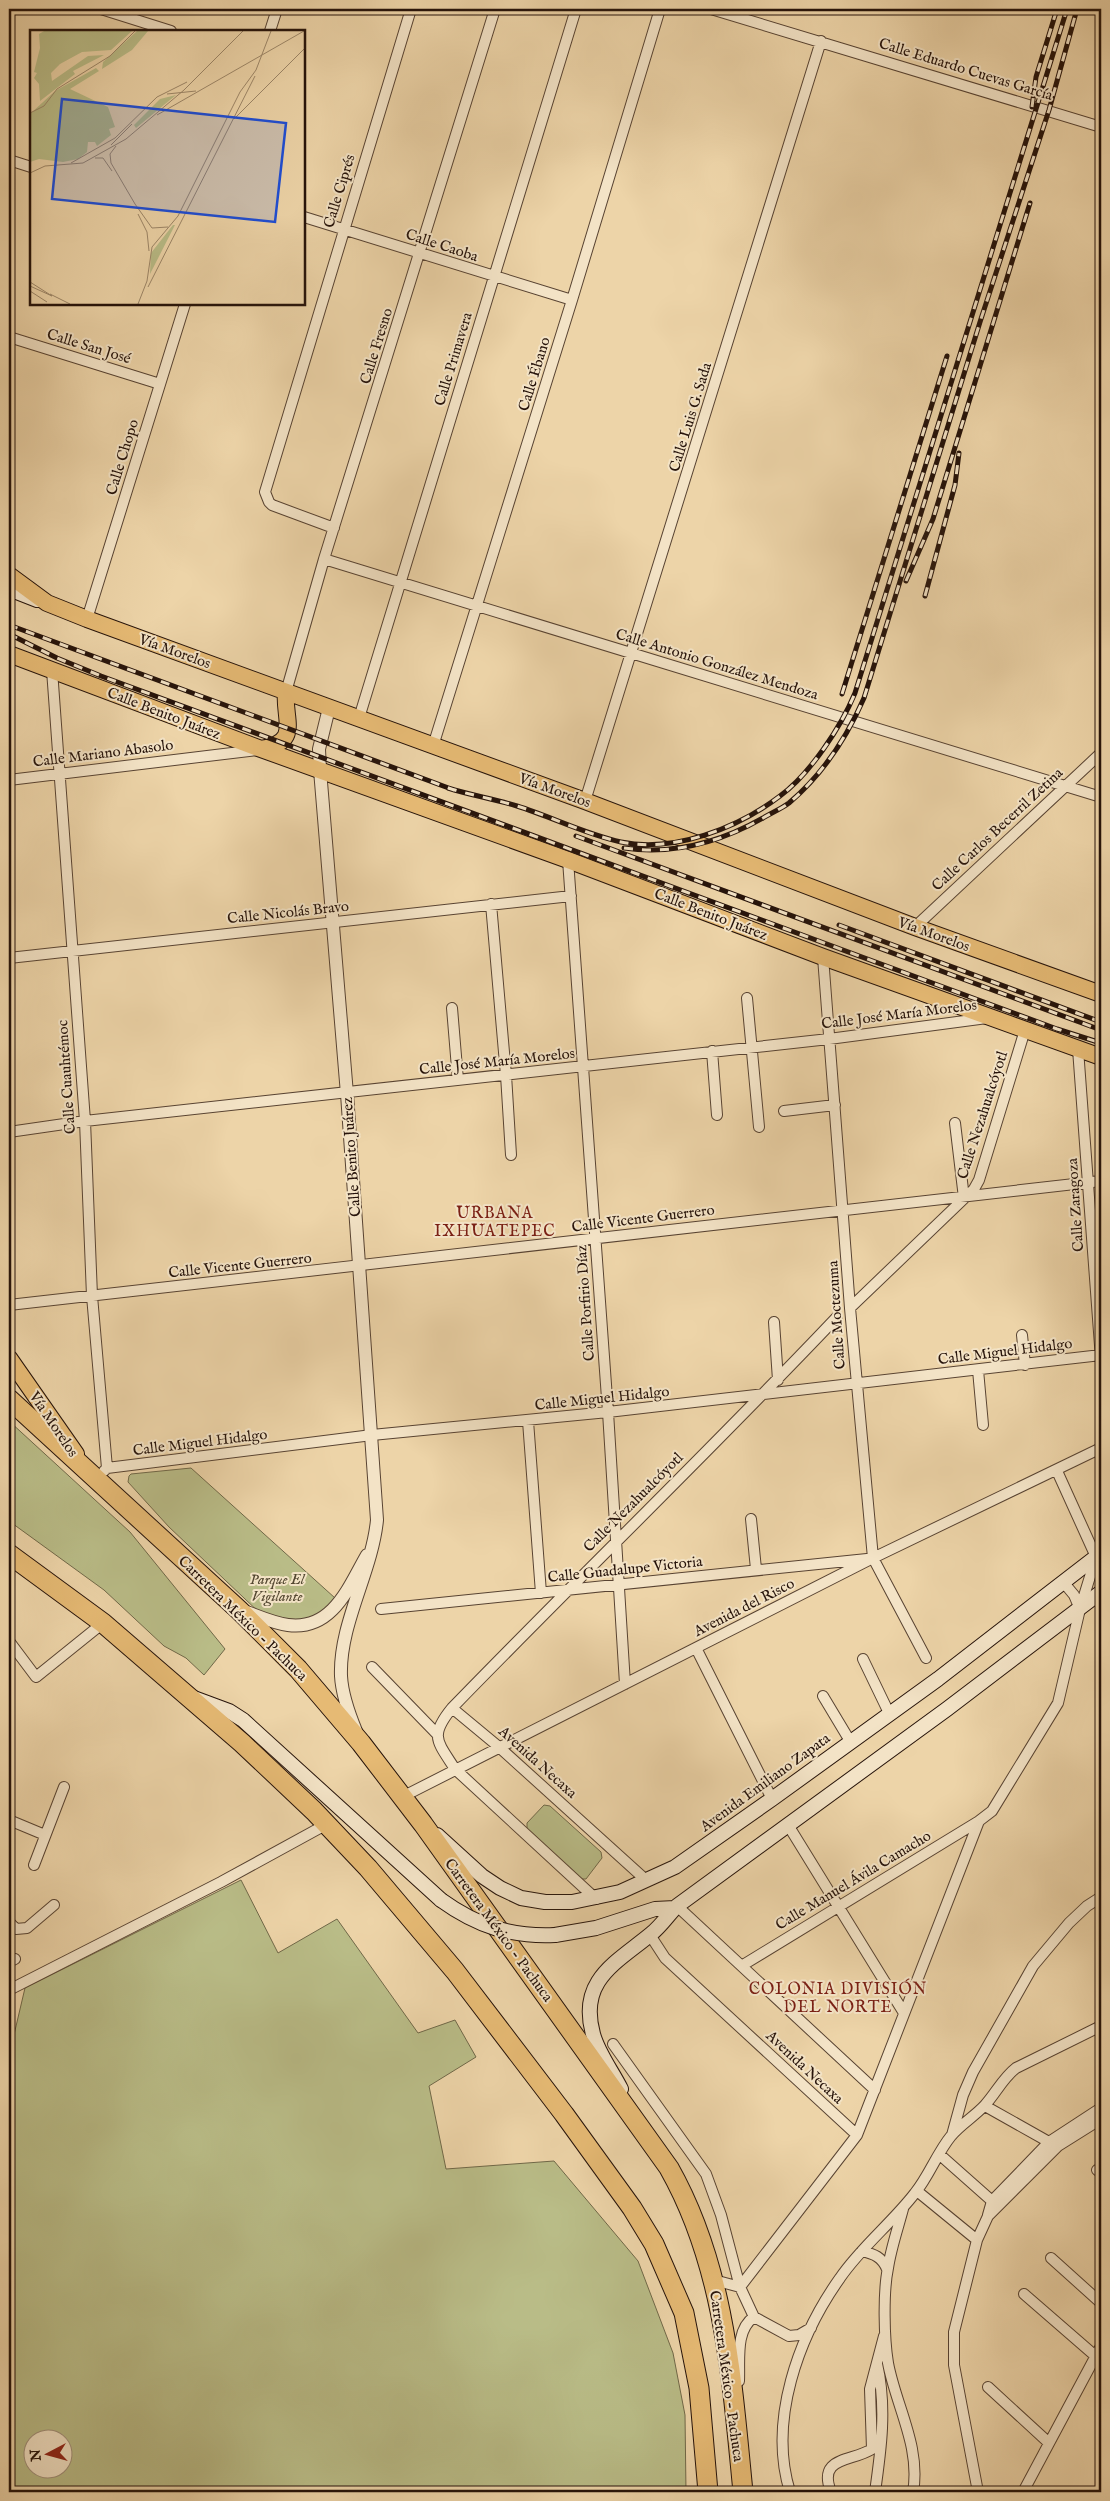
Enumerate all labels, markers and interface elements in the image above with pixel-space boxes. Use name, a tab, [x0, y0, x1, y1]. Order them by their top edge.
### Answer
inset map	[30, 30, 305, 305]
street label: Calle Eduardo Cuevas García	[877, 34, 1056, 105]
street label: Calle Ciprés	[319, 152, 360, 230]
street label: Calle Caoba	[403, 225, 481, 266]
street label: Calle Fresno	[356, 306, 397, 386]
street label: Calle Primavera	[430, 309, 477, 408]
street label: Calle San José	[45, 325, 133, 368]
street label: Calle Ébano	[514, 335, 555, 413]
street label: Calle Luis G. Sada	[665, 360, 716, 474]
street label: Calle Chopo	[102, 417, 143, 497]
street label: Calle Antonio González Mendoza	[613, 625, 821, 705]
street label: Vía Morelos	[135, 629, 213, 673]
street label: Calle Benito Juárez	[104, 683, 223, 744]
street label: Calle Mariano Abasolo	[32, 735, 174, 772]
street label: Calle Carlos Becerril Zetina	[928, 763, 1067, 895]
street label: Vía Morelos	[515, 768, 593, 812]
street label: Calle Benito Juárez	[651, 884, 770, 945]
street label: Calle Nicolás Bravo	[226, 897, 350, 928]
street label: Vía Morelos	[894, 912, 972, 956]
street label: Calle José María Morelos	[820, 996, 978, 1033]
street label: Calle Cuauhtémoc	[53, 1019, 80, 1135]
street label: Calle José María Morelos	[418, 1044, 576, 1079]
street label: Calle Nezahualcóyotl	[953, 1048, 1012, 1182]
street label: Calle Benito Juárez	[338, 1096, 365, 1218]
street label: Calle Zaragoza	[1063, 1157, 1088, 1253]
street label: Calle Vicente Guerrero	[570, 1200, 716, 1237]
district label: URBANA IXHUATEPEC	[434, 1204, 556, 1242]
street label: Calle Porfirio Díaz	[572, 1244, 599, 1362]
street label: Calle Vicente Guerrero	[167, 1249, 313, 1282]
street label: Calle Moctezuma	[823, 1260, 850, 1370]
street label: Calle Miguel Hidalgo	[937, 1334, 1073, 1369]
street label: Calle Miguel Hidalgo	[534, 1382, 670, 1415]
street label: Vía Morelos	[24, 1387, 82, 1461]
street label: Calle Miguel Hidalgo	[132, 1425, 268, 1460]
street label: Calle Nezahualcóyotl	[579, 1448, 688, 1556]
street label: Carretera México - Pachuca	[174, 1552, 312, 1686]
street label: Calle Guadalupe Victoria	[547, 1552, 704, 1587]
park label: Parque El Vigilante	[250, 1570, 306, 1607]
street label: Avenida del Risco	[690, 1574, 798, 1641]
street label: Avenida Necaxa	[494, 1721, 581, 1803]
street label: Avenida Emiliano Zapata	[696, 1729, 834, 1837]
street label: Calle Manuel Ávila Camacho	[772, 1826, 934, 1934]
street label: Carretera México - Pachuca	[440, 1855, 557, 2006]
district label: COLONIA DIVISIÓN DEL NORTE	[749, 1978, 927, 2018]
street label: Avenida Necaxa	[761, 2026, 848, 2108]
street label: Carretera México - Pachuca	[705, 2289, 748, 2463]
north arrow	[22, 2428, 72, 2478]
text: N	[26, 2448, 46, 2463]

